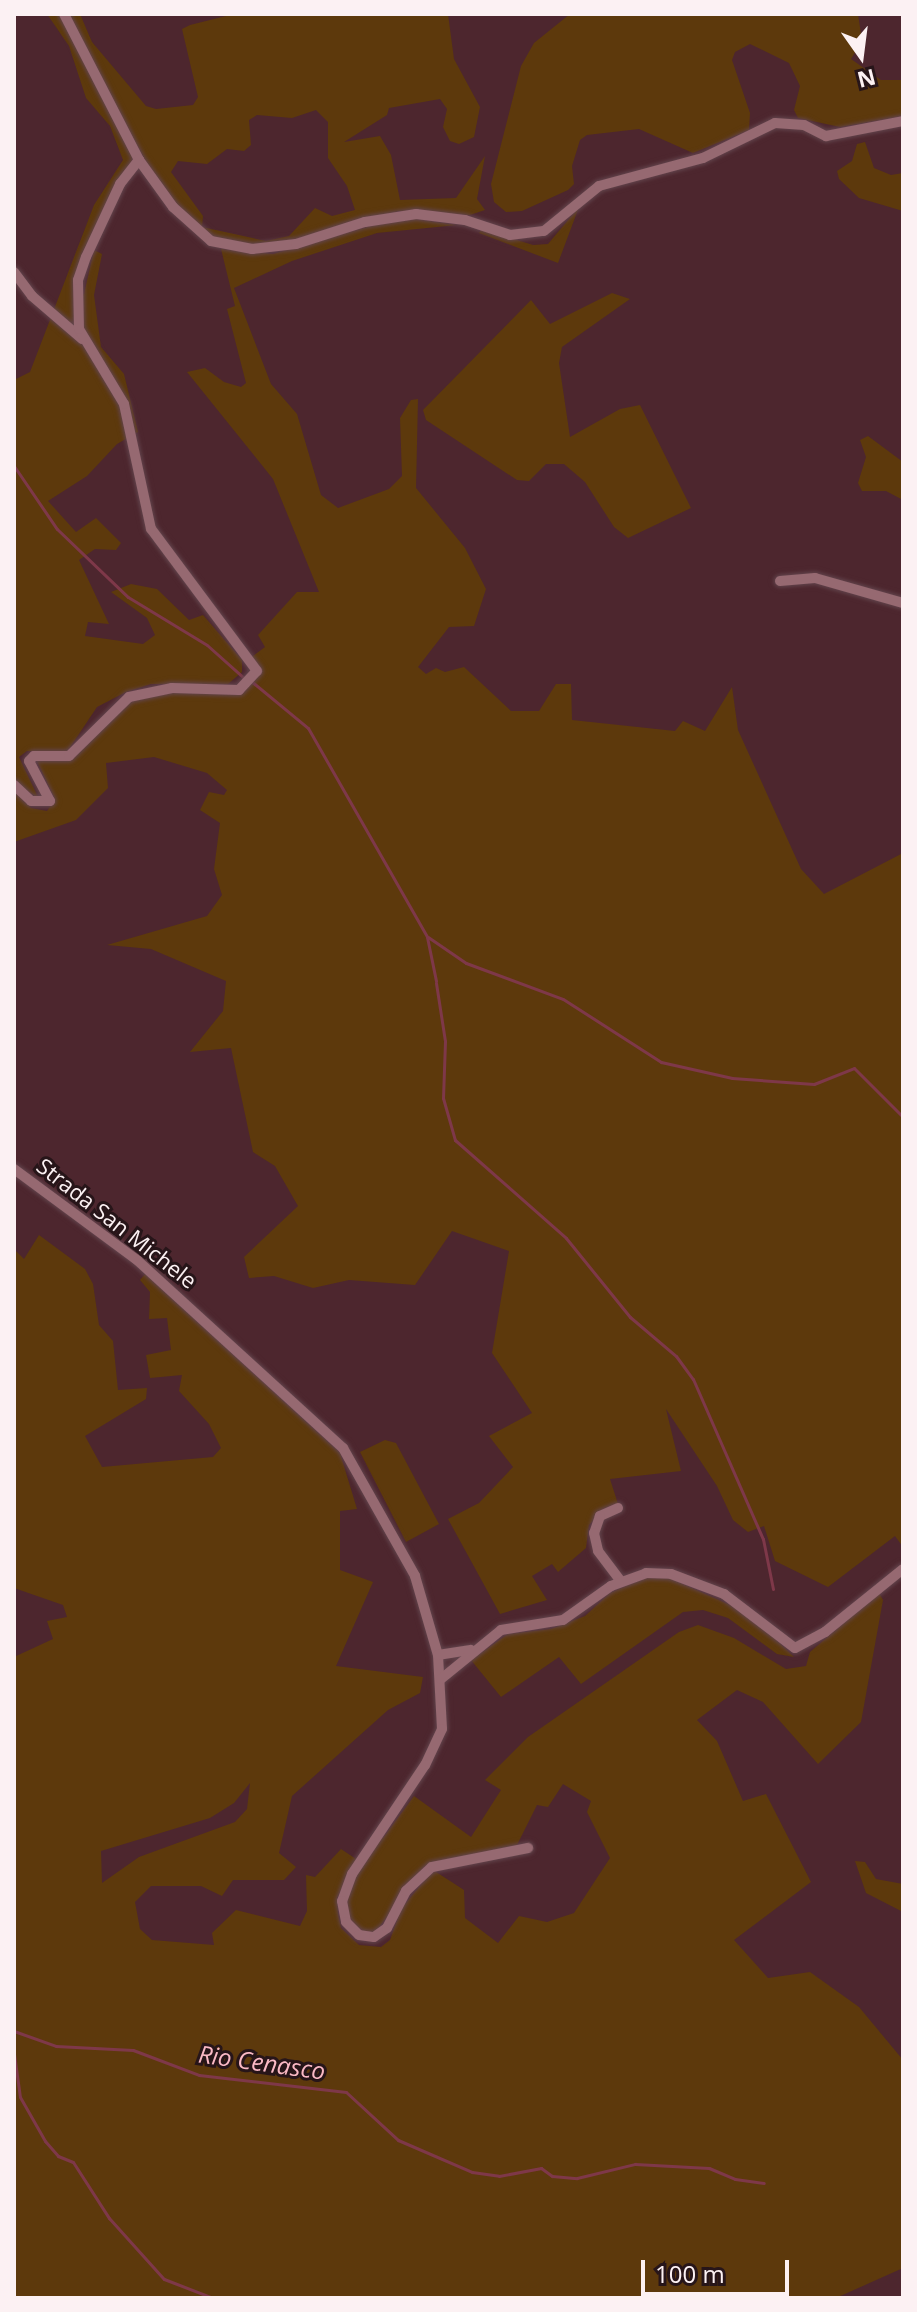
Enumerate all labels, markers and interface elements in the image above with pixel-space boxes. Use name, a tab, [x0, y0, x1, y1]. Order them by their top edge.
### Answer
north arrow	[821, 16, 901, 96]
text: N	[855, 63, 879, 96]
street label: Strada San Michele	[32, 1152, 202, 1294]
water label: Rio Cenasco	[197, 2039, 327, 2085]
scale bar	[645, 2244, 793, 2294]
text: 100 m	[655, 2257, 725, 2290]

